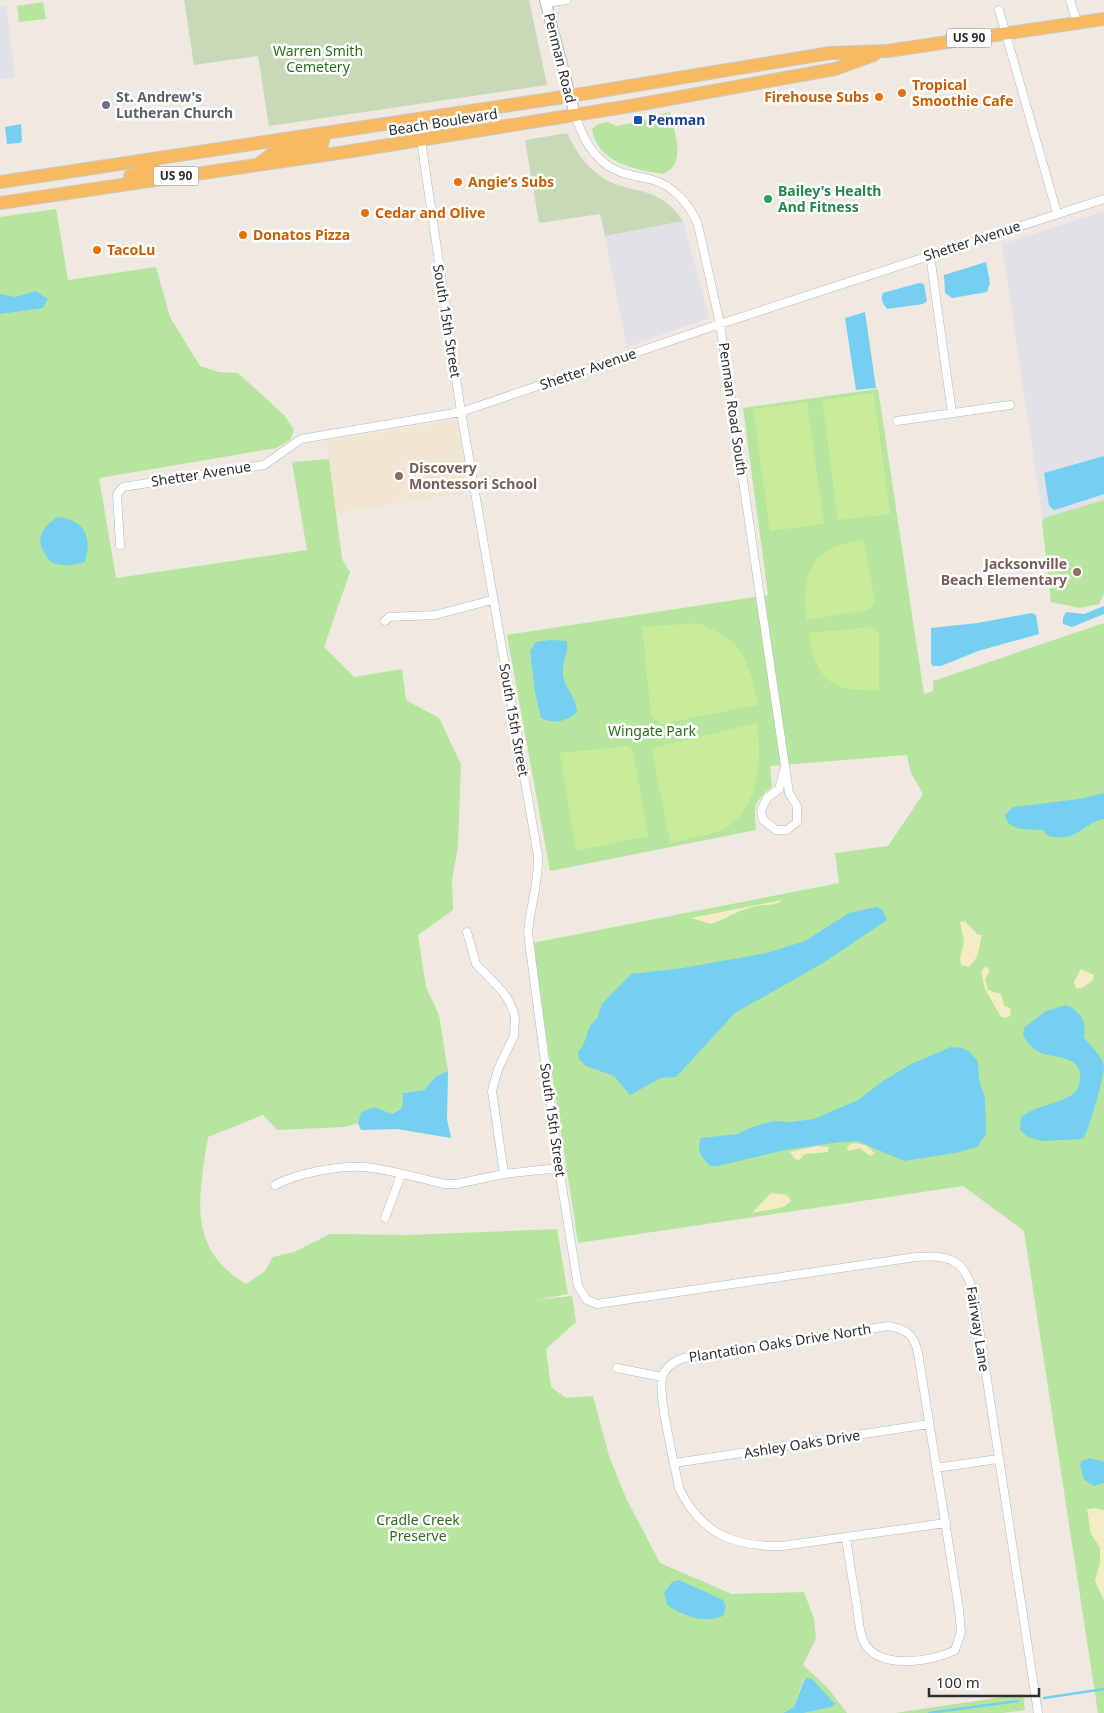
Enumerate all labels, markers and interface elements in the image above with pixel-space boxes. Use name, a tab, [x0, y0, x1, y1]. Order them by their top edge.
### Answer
street label: Penman Road	[540, 11, 581, 105]
road number: US 90	[946, 28, 992, 48]
park label: Warren Smith Cemetery	[273, 41, 363, 76]
place label: Tropical Smoothie Cafe	[912, 75, 1013, 110]
place label: St. Andrew's Lutheran Church	[116, 87, 233, 122]
place label: Firehouse Subs	[764, 87, 869, 106]
marker: Tropical Smoothie Cafe	[896, 87, 908, 99]
marker: Firehouse Subs	[873, 91, 885, 103]
marker: St. Andrew's Lutheran Church	[100, 99, 112, 111]
street label: Beach Boulevard	[387, 103, 499, 140]
place label: Penman	[648, 110, 705, 129]
marker: Penman	[632, 114, 644, 126]
road number: US 90	[154, 167, 198, 186]
place label: Angie’s Subs	[468, 172, 554, 191]
marker: Angie’s Subs	[452, 176, 464, 188]
place label: Bailey's Health And Fitness	[778, 181, 881, 216]
marker: Bailey's Health And Fitness	[762, 193, 774, 205]
place label: Cedar and Olive	[375, 203, 485, 222]
marker: Cedar and Olive	[359, 207, 371, 219]
street label: Shetter Avenue	[921, 216, 1023, 265]
place label: Donatos Pizza	[253, 225, 350, 244]
marker: Donatos Pizza	[237, 229, 249, 241]
place label: TacoLu	[107, 240, 155, 259]
marker: TacoLu	[91, 244, 103, 256]
street label: South 15th Street	[429, 263, 466, 379]
street label: Penman Road South	[715, 341, 752, 477]
street label: Shetter Avenue	[537, 343, 639, 394]
street label: Shetter Avenue	[150, 456, 252, 491]
place label: Discovery Montessori School	[409, 458, 537, 493]
marker: Discovery Montessori School	[393, 470, 405, 482]
place label: Jacksonville Beach Elementary	[941, 554, 1067, 589]
marker: Jacksonville Beach Elementary	[1071, 566, 1083, 578]
street label: South 15th Street	[495, 662, 534, 778]
park label: Wingate Park	[608, 721, 696, 740]
street label: South 15th Street	[536, 1062, 571, 1178]
street label: Fairway Lane	[962, 1285, 995, 1373]
street label: Plantation Oaks Drive North	[687, 1319, 872, 1366]
street label: Ashley Oaks Drive	[742, 1425, 862, 1462]
park label: Cradle Creek Preserve	[376, 1510, 460, 1545]
scale bar	[929, 1666, 1039, 1698]
text: 100 m	[936, 1672, 980, 1692]

